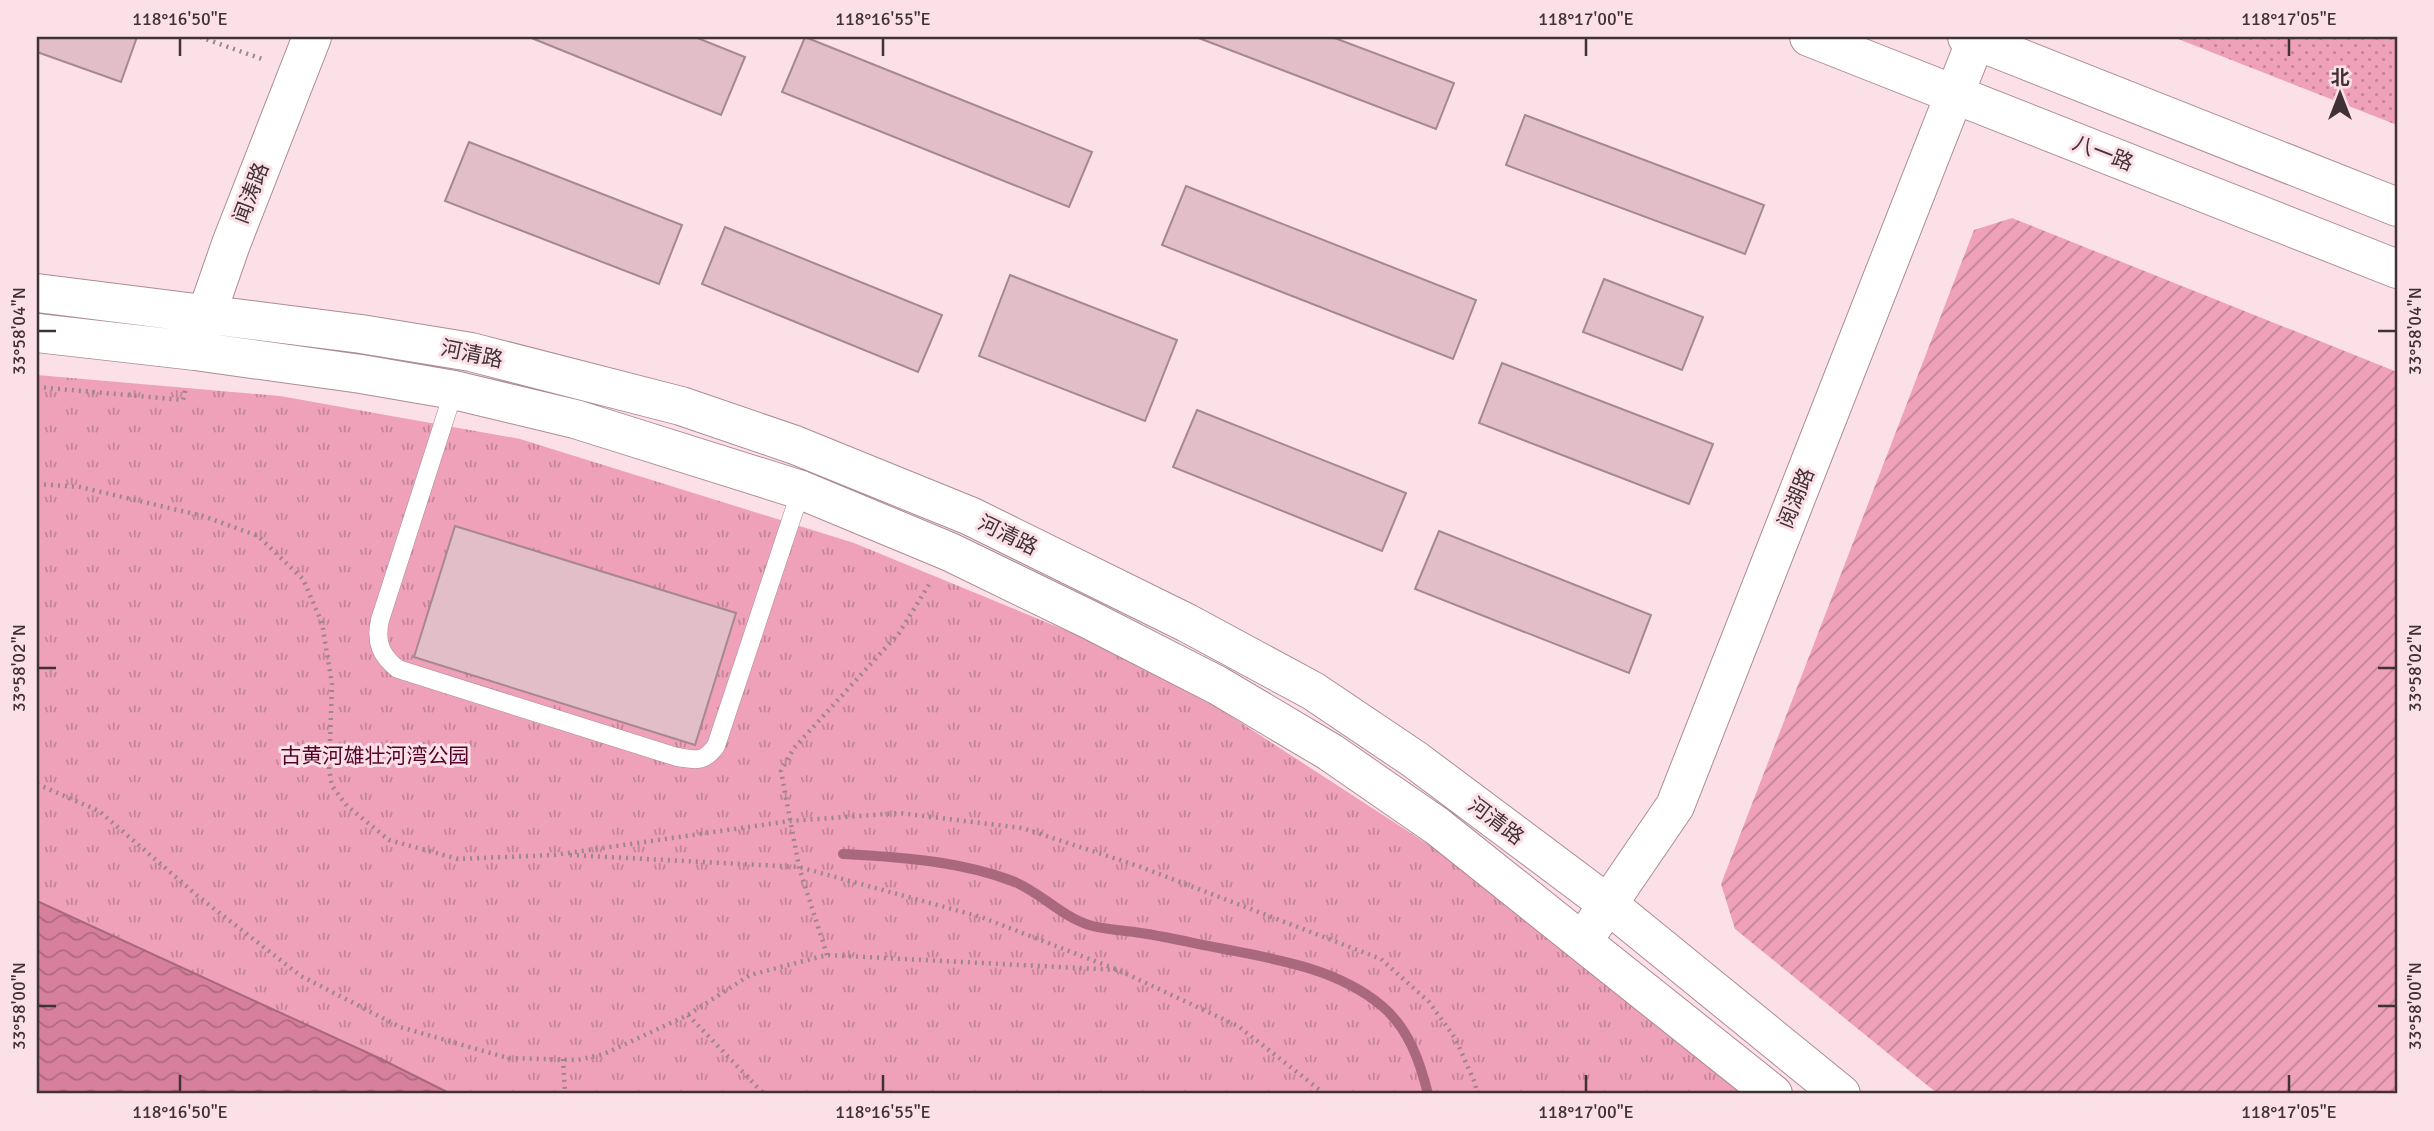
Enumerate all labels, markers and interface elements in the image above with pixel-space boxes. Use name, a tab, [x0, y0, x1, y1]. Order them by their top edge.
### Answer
text: 118°16'50"E	[132, 8, 228, 30]
text: 118°16'55"E	[835, 8, 931, 30]
text: 118°17'00"E	[1538, 8, 1634, 30]
text: 118°17'05"E	[2241, 8, 2337, 30]
north arrow	[2304, 60, 2374, 130]
text: 北	[2330, 66, 2350, 90]
street label: 八一路	[2069, 130, 2137, 176]
street label: 闻涛路	[228, 159, 274, 227]
text: 33°58'04"N	[8, 287, 30, 375]
text: 33°58'04"N	[2404, 287, 2426, 375]
street label: 河清路	[438, 335, 506, 373]
street label: 阅湖路	[1772, 464, 1820, 532]
street label: 河清路	[974, 510, 1042, 560]
text: 33°58'02"N	[8, 624, 30, 712]
text: 33°58'02"N	[2404, 624, 2426, 712]
park label: 古黄河雄壮河湾公园	[281, 743, 470, 769]
street label: 河清路	[1463, 792, 1529, 850]
text: 33°58'00"N	[8, 962, 30, 1050]
text: 33°58'00"N	[2404, 962, 2426, 1050]
text: 118°16'50"E	[132, 1101, 228, 1123]
text: 118°16'55"E	[835, 1101, 931, 1123]
text: 118°17'00"E	[1538, 1101, 1634, 1123]
text: 118°17'05"E	[2241, 1101, 2337, 1123]

